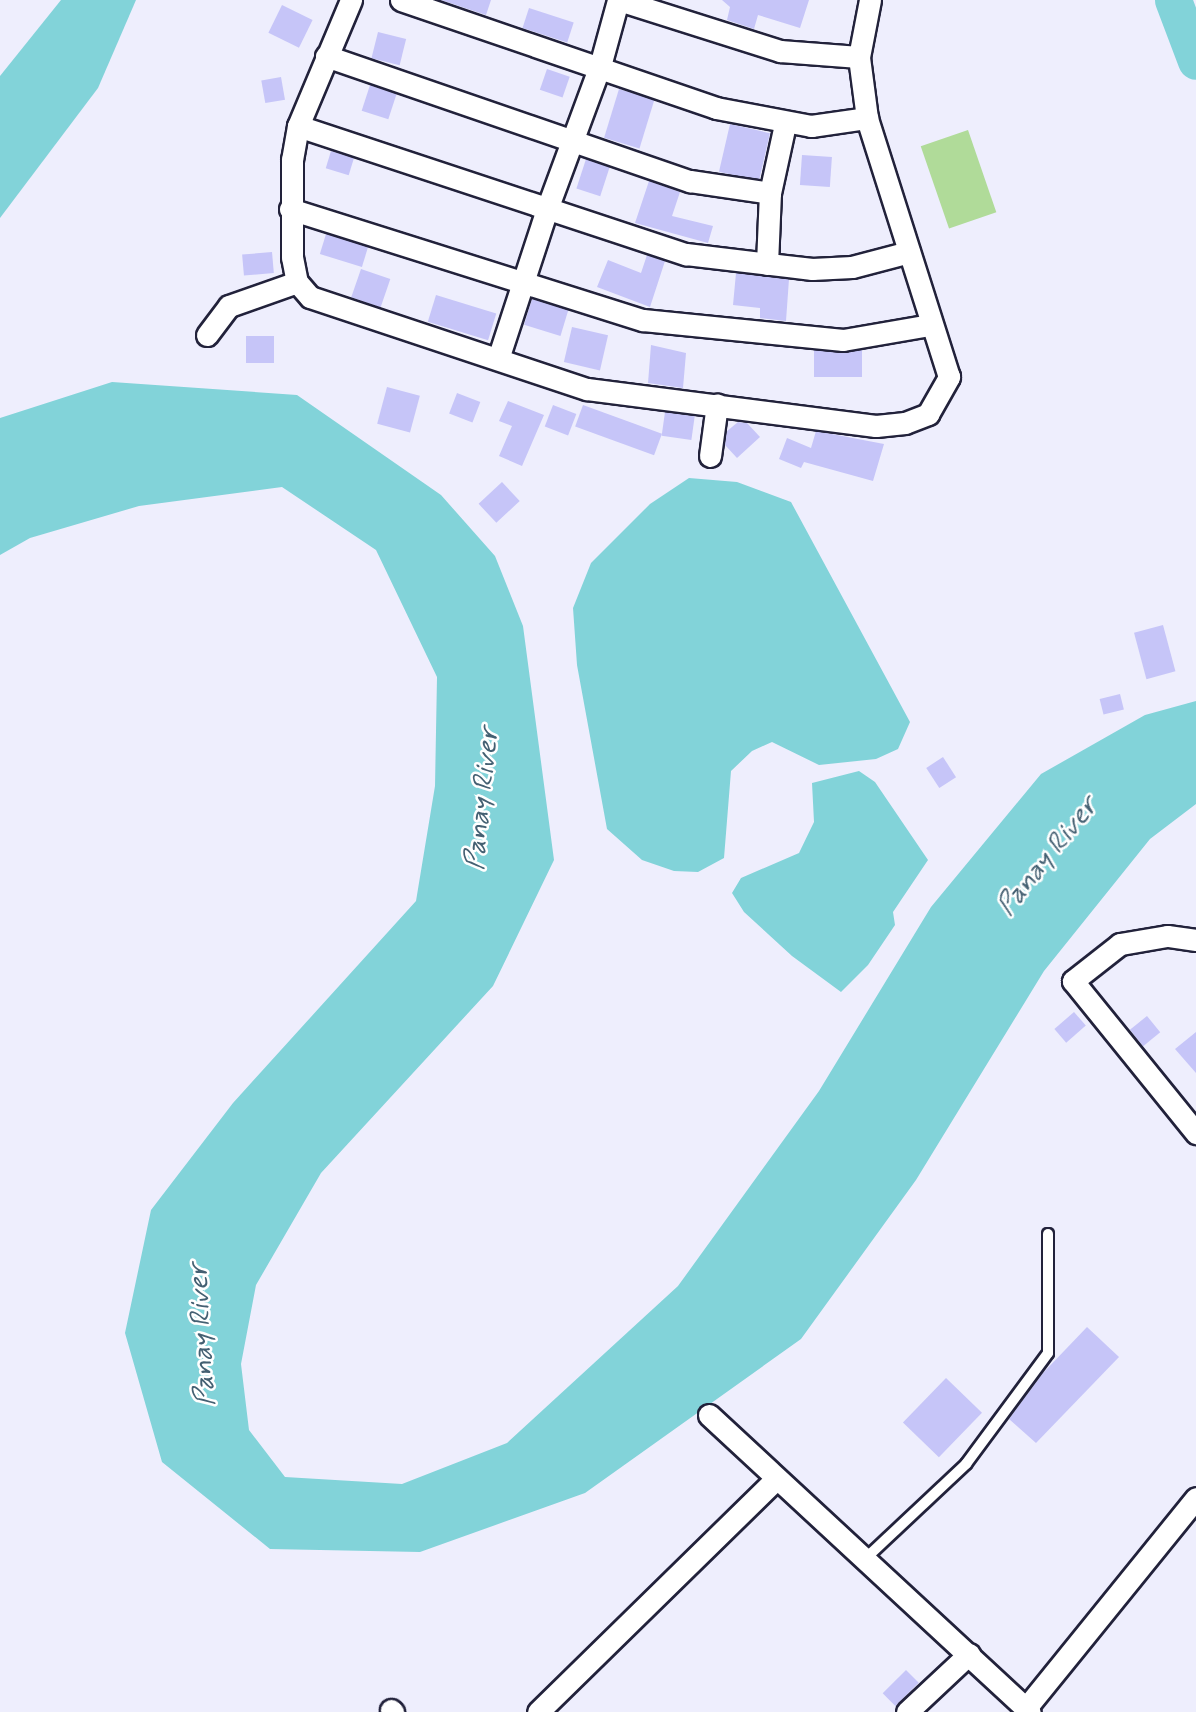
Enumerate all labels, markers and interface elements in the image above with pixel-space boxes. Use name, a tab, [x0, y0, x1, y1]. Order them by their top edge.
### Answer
water label: Panay River	[459, 727, 507, 871]
water label: Panay River	[990, 792, 1106, 922]
water label: Panay River	[183, 1264, 223, 1406]

